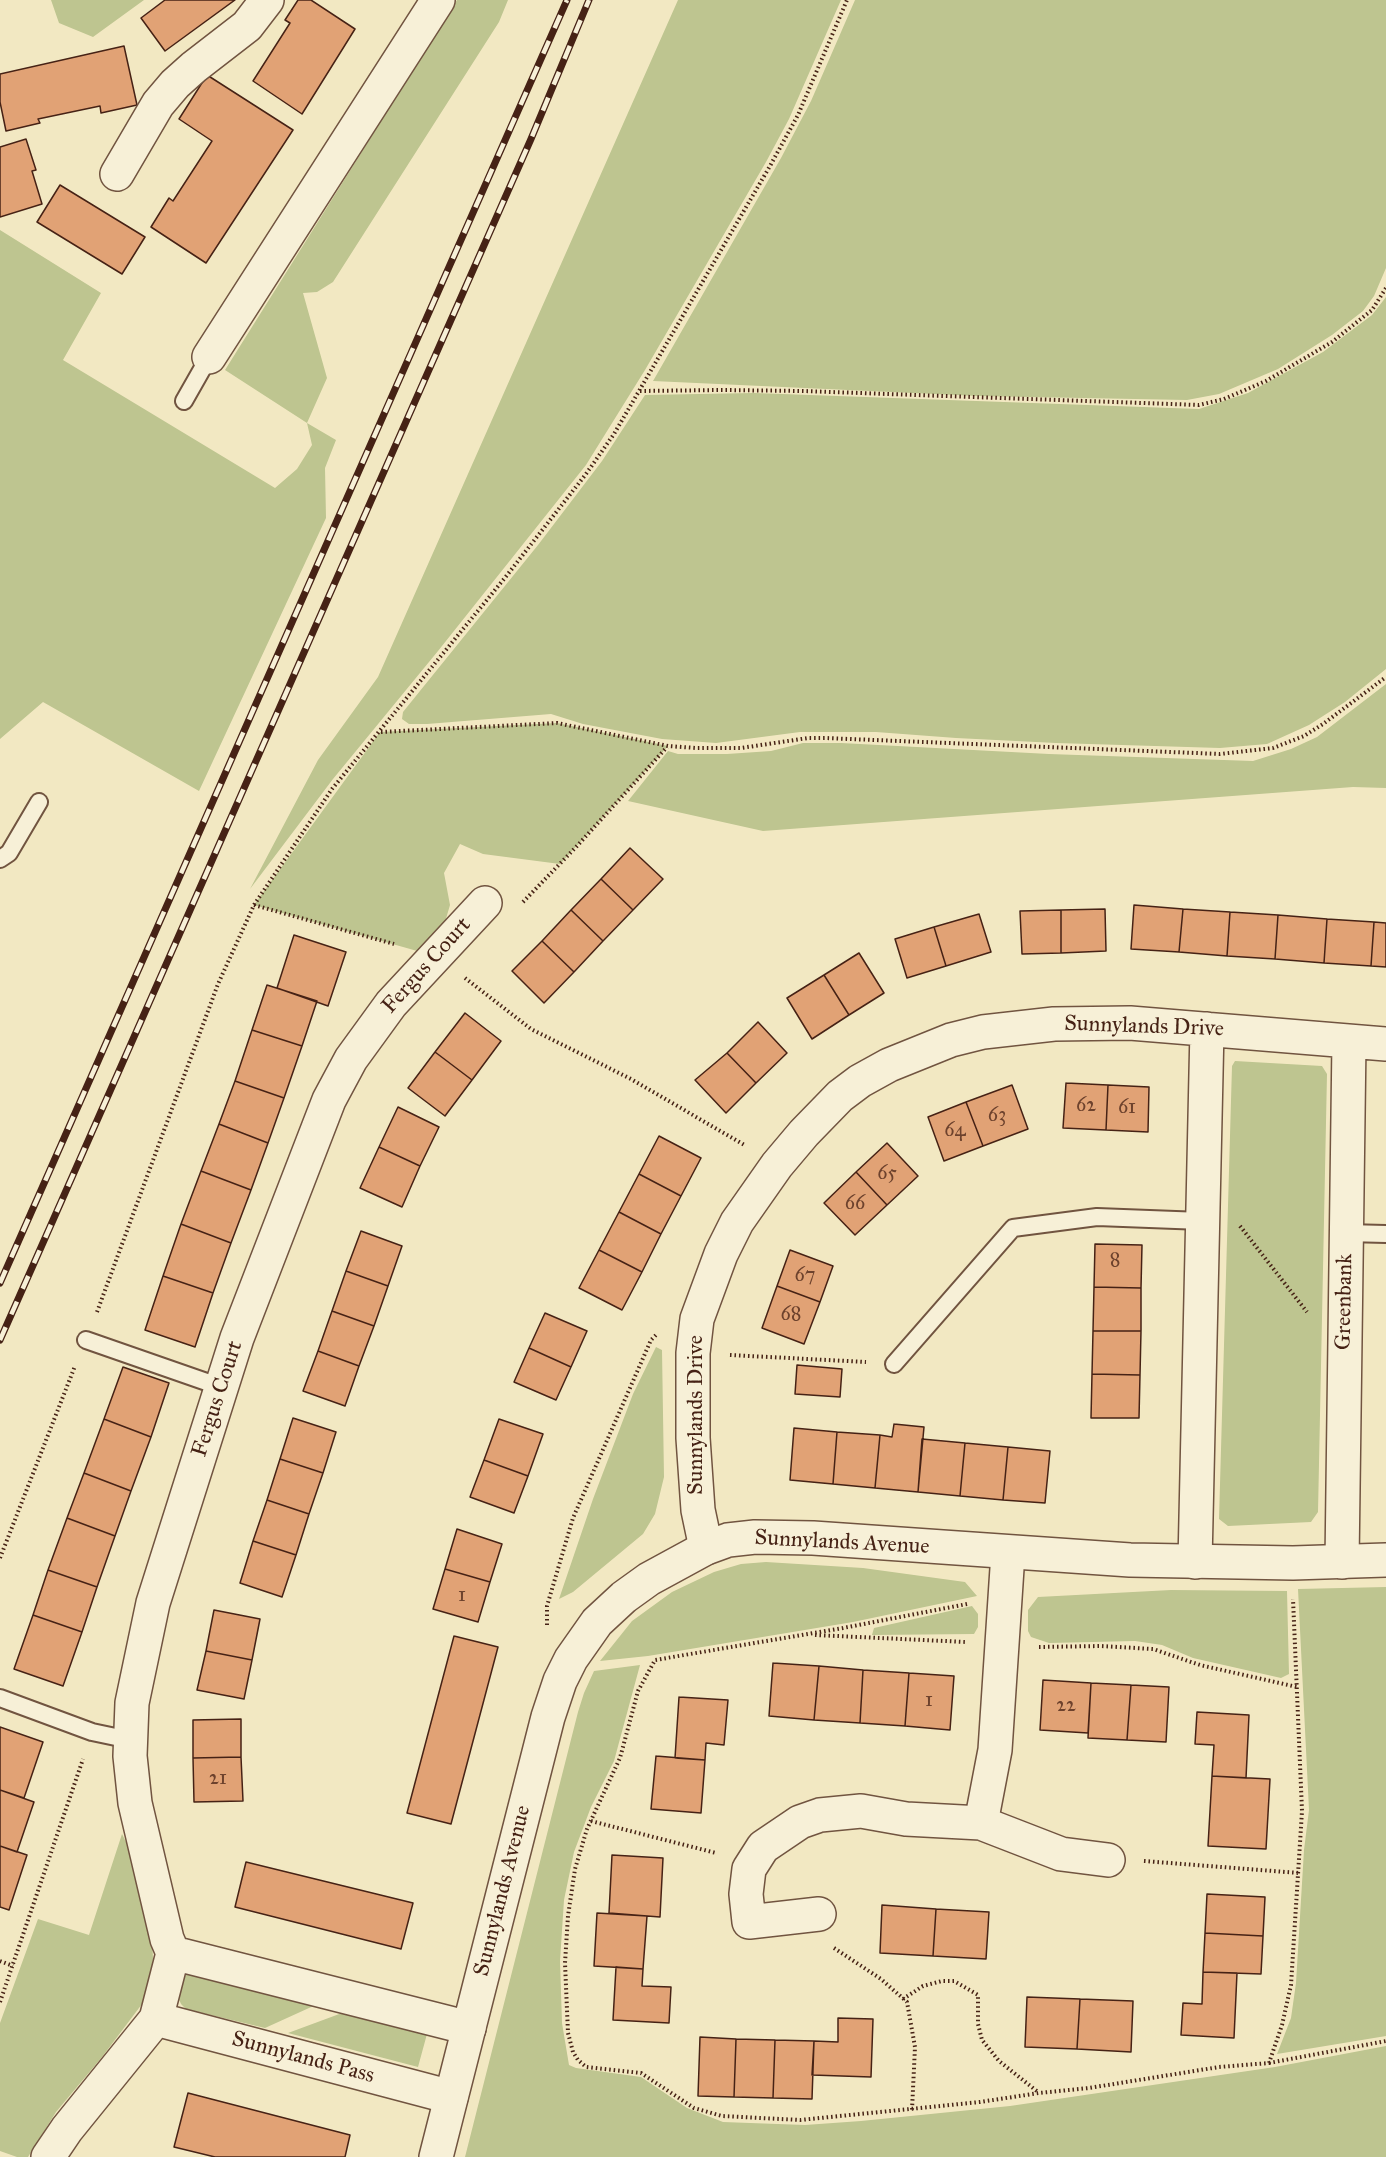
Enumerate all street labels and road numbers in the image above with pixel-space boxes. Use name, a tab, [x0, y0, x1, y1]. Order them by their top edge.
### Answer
street label: Fergus Court	[377, 912, 477, 1020]
street label: Sunnylands Drive	[1064, 1011, 1224, 1043]
street label: Greenbank	[1331, 1254, 1359, 1350]
street label: Sunnylands Drive	[684, 1335, 710, 1495]
street label: Fergus Court	[187, 1338, 249, 1460]
street label: Sunnylands Avenue	[754, 1525, 930, 1561]
street label: Sunnylands Avenue	[469, 1803, 537, 1979]
street label: Sunnylands Pass	[229, 2026, 377, 2090]

